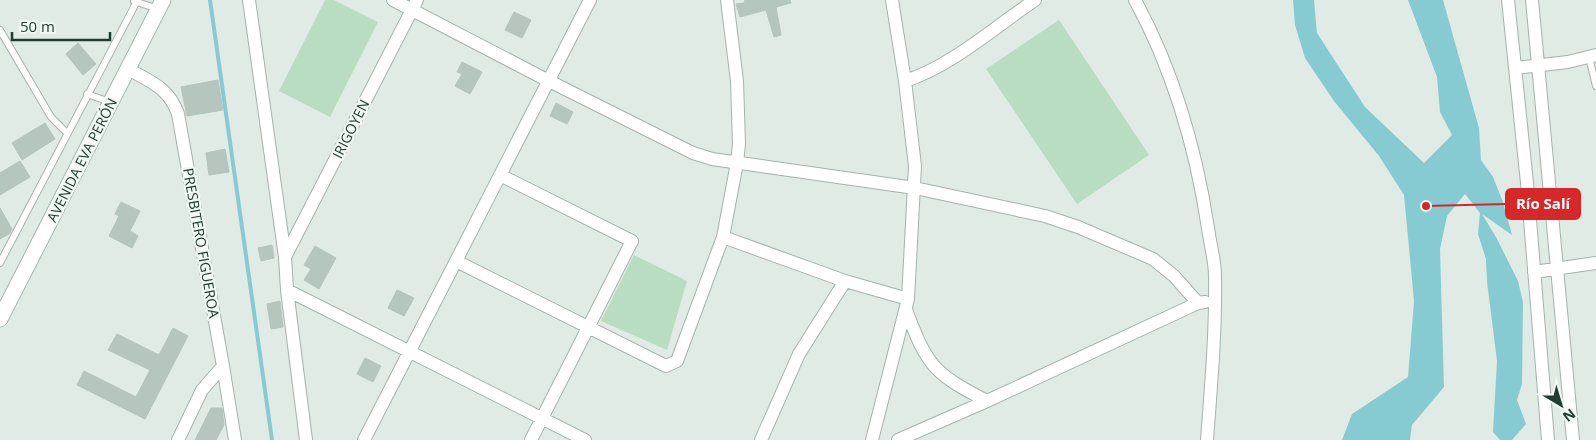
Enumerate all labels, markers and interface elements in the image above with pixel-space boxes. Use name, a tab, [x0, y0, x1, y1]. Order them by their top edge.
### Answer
scale bar	[12, 10, 110, 42]
text: 50 m	[20, 16, 55, 36]
street label: AVENIDA EVA PERÓN	[42, 94, 121, 225]
street label: IRIGOYEN	[328, 96, 373, 161]
street label: PRESBITERO FIGUEROA	[179, 167, 224, 319]
callout: Río Salí	[1506, 189, 1580, 219]
text: Río Salí	[1516, 193, 1571, 213]
north arrow	[1536, 380, 1586, 430]
text: N	[1559, 405, 1580, 427]

